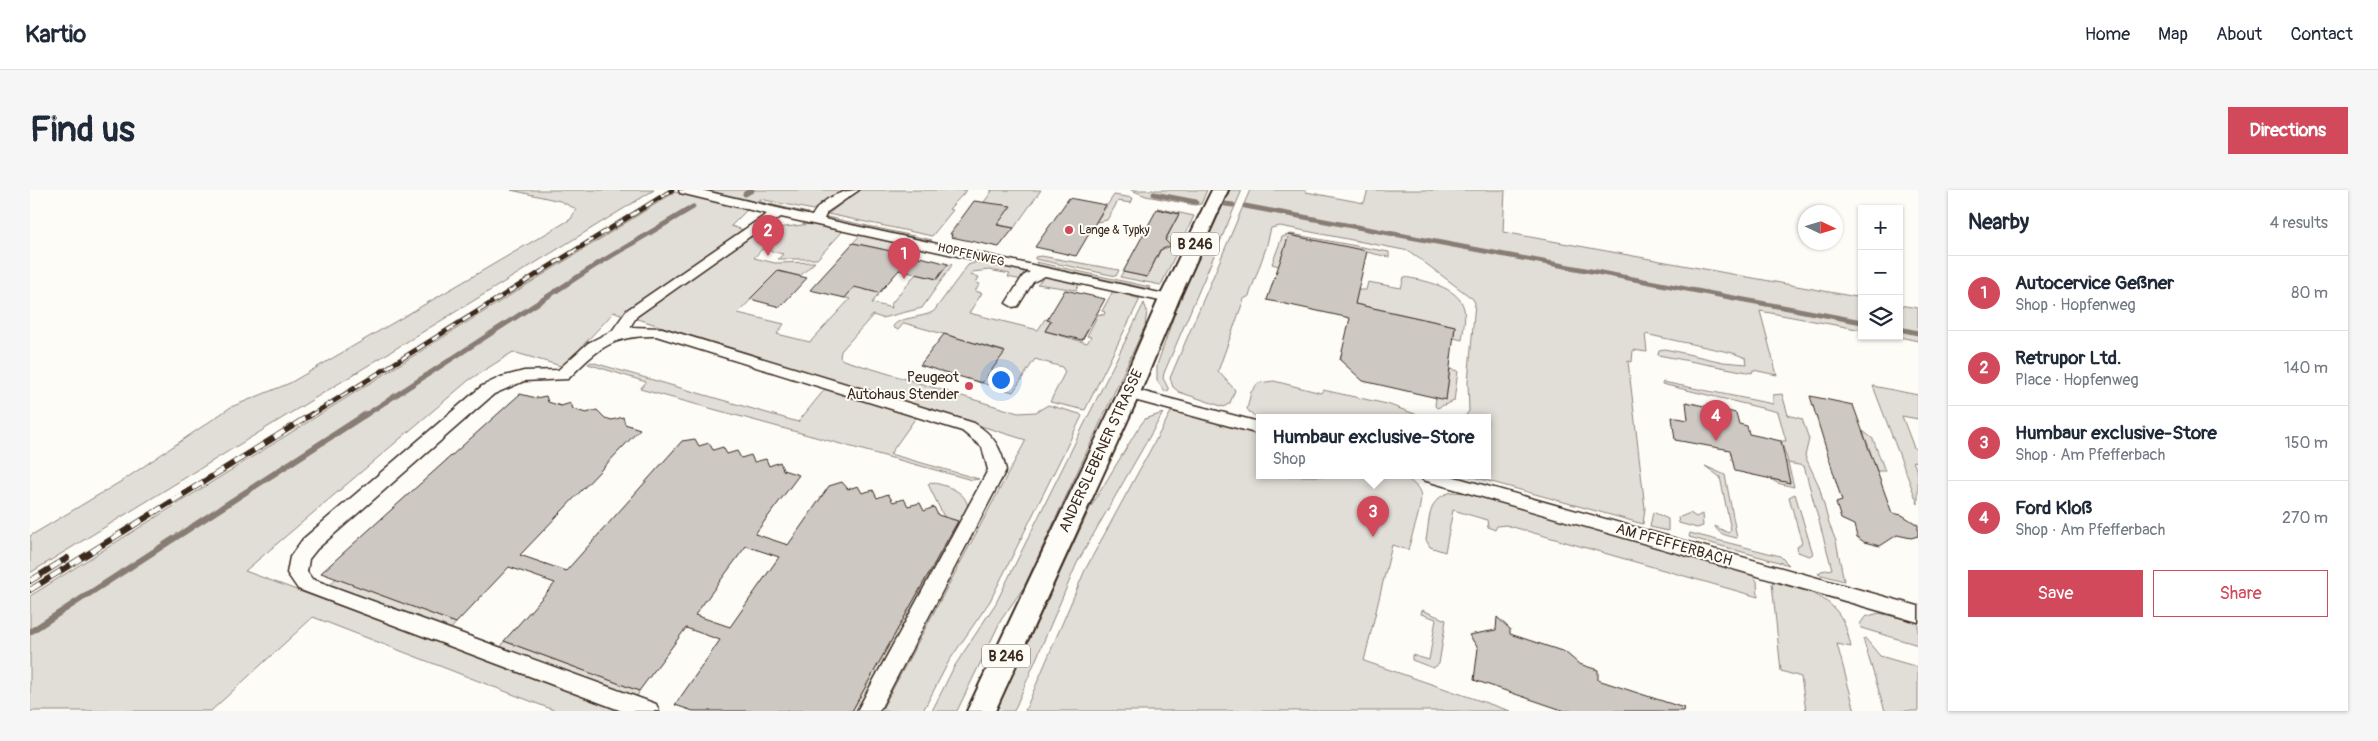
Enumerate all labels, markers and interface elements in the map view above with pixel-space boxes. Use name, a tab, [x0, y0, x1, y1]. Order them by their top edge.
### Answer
text: Kartio	[25, 20, 86, 49]
text: Home	[2085, 23, 2130, 46]
text: Map	[2158, 23, 2188, 46]
text: About	[2216, 23, 2262, 46]
text: Contact	[2290, 23, 2353, 46]
button: Directions	[2228, 107, 2348, 154]
text: Find us	[30, 108, 135, 152]
north arrow	[1798, 205, 1843, 250]
map controls	[1858, 205, 1903, 340]
button: +	[1858, 205, 1903, 250]
text: Nearby	[1968, 209, 2029, 236]
text: 4 results	[2270, 213, 2328, 233]
pin: 2	[752, 215, 784, 256]
place label: Lange & Typky	[1079, 223, 1150, 238]
marker: Lange & Typky	[1063, 224, 1075, 236]
road number: B 246	[1171, 232, 1219, 256]
pin: 1	[888, 238, 920, 279]
street label: HOPFENWEG	[936, 240, 1006, 270]
button: −	[1858, 250, 1903, 295]
text: Autocervice Geßner	[2015, 271, 2174, 295]
text: 1	[1981, 283, 1987, 303]
text: 80 m	[2291, 283, 2328, 303]
button: layers	[1858, 295, 1903, 340]
text: Shop · Hopfenweg	[2015, 295, 2136, 315]
text: Retrupor Ltd.	[2015, 346, 2121, 370]
text: 2	[1980, 358, 1988, 378]
text: 140 m	[2284, 358, 2328, 378]
street label: ANDERSLEBENER STRASSE	[1055, 366, 1147, 536]
your location	[988, 367, 1014, 393]
place label: Peugeot Autohaus Stender	[846, 368, 960, 404]
text: Place · Hopfenweg	[2015, 370, 2139, 390]
marker: Peugeot Autohaus Stender	[963, 380, 975, 392]
pin: 4	[1700, 400, 1732, 441]
popup	[1256, 414, 1491, 479]
text: Humbaur exclusive-Store	[2015, 421, 2217, 445]
text: Humbaur exclusive-Store	[1273, 425, 1474, 449]
text: 3	[1980, 433, 1988, 453]
text: 150 m	[2284, 433, 2328, 453]
text: Shop · Am Pfefferbach	[2015, 445, 2165, 465]
text: Shop	[1273, 449, 1306, 469]
pin: 3	[1357, 496, 1389, 537]
text: Ford Kloß	[2015, 496, 2092, 520]
text: 4	[1979, 508, 1989, 528]
text: 270 m	[2282, 508, 2328, 528]
street label: AM PFEFFERBACH	[1614, 519, 1734, 571]
text: Shop · Am Pfefferbach	[2015, 520, 2165, 540]
button: Save	[1968, 570, 2143, 617]
button: Share	[2153, 570, 2328, 617]
road number: B 246	[982, 644, 1030, 668]

